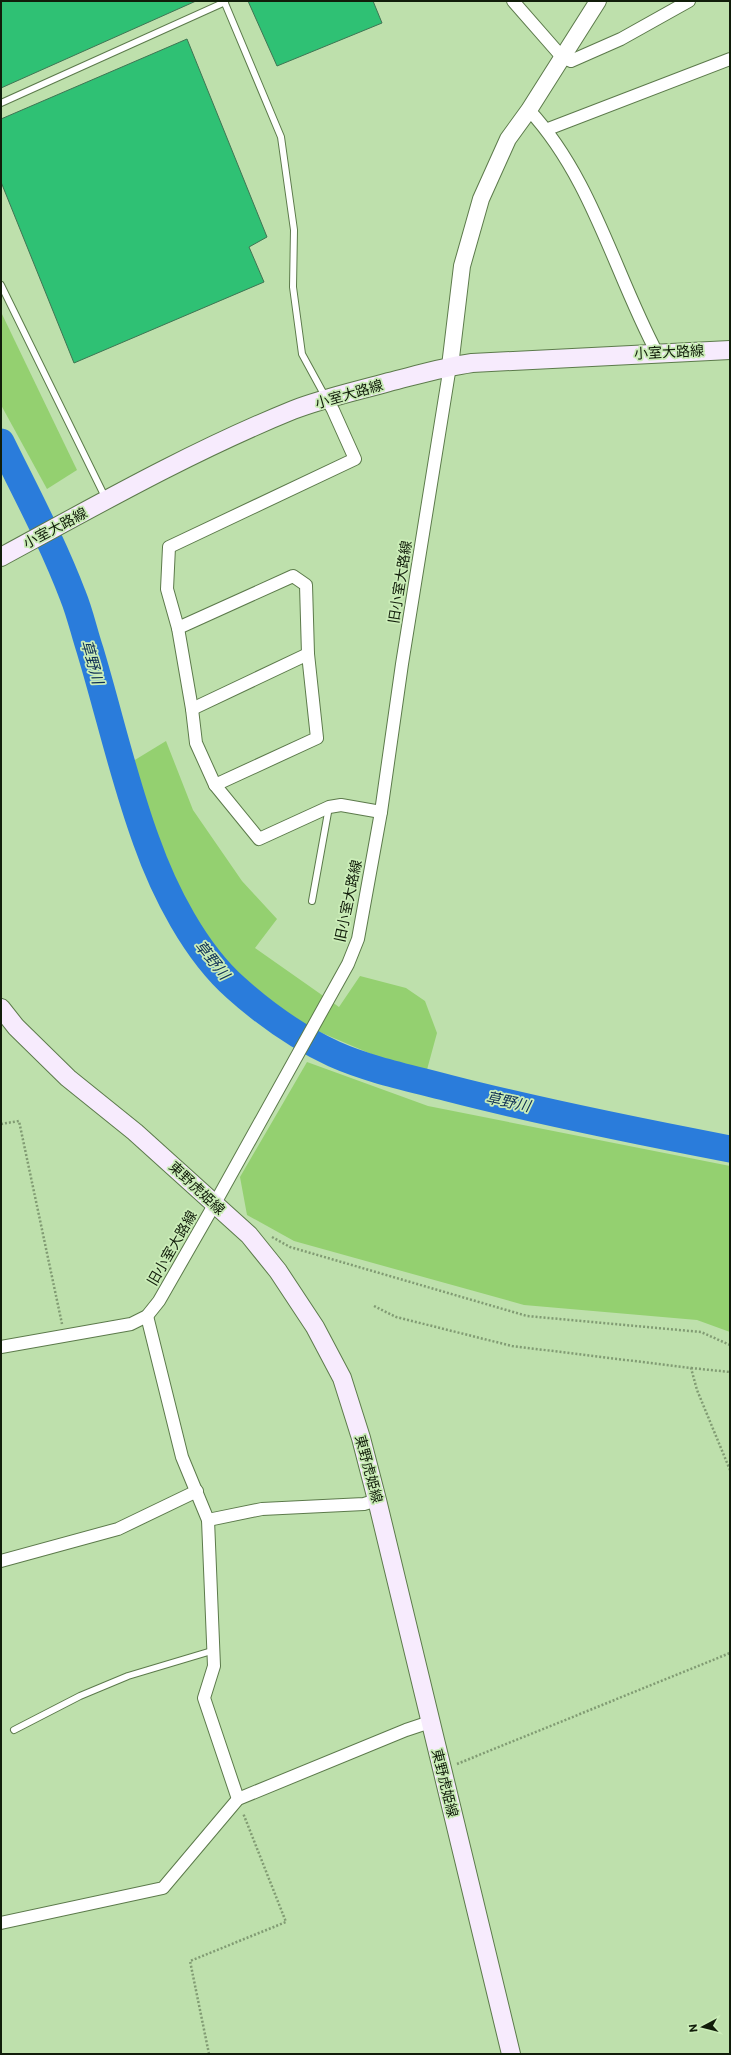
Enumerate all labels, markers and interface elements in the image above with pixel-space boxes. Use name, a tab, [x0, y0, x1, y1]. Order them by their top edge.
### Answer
street label: 小室大路線	[634, 341, 704, 362]
street label: 小室大路線	[313, 376, 385, 411]
street label: 小室大路線	[20, 504, 90, 551]
street label: 旧小室大路線	[385, 539, 414, 625]
water label: 草野川	[78, 638, 108, 688]
street label: 旧小室大路線	[330, 858, 365, 944]
water label: 草野川	[192, 936, 235, 984]
water label: 草野川	[484, 1088, 534, 1115]
street label: 東野虎姫線	[166, 1158, 229, 1218]
street label: 旧小室大路線	[143, 1207, 200, 1288]
street label: 東野虎姫線	[352, 1433, 387, 1505]
street label: 東野虎姫線	[429, 1747, 462, 1819]
north arrow	[683, 2007, 723, 2047]
text: N	[686, 2023, 700, 2033]

